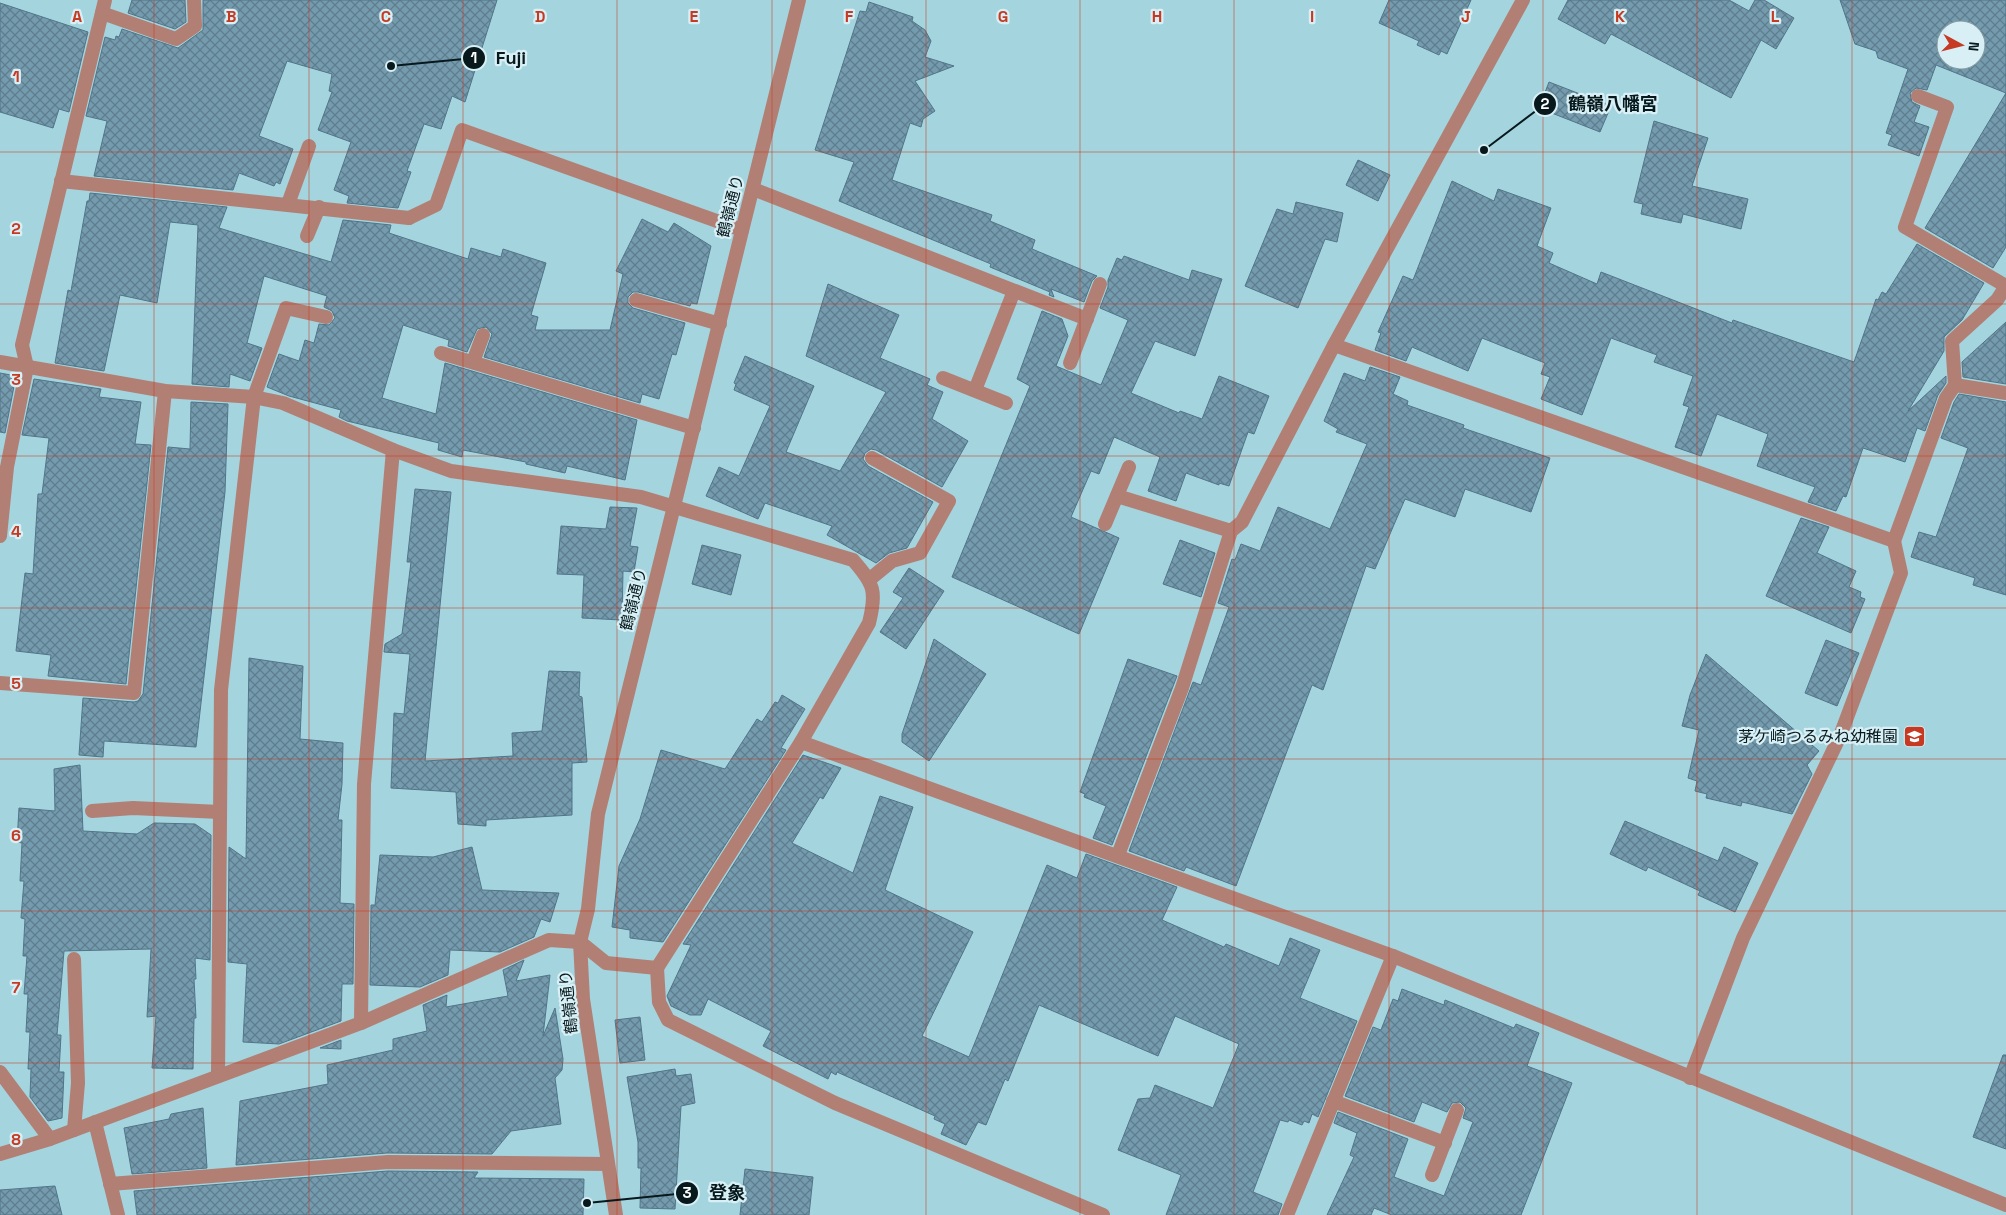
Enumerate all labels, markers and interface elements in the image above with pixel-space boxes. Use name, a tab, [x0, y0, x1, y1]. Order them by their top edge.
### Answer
text: A	[72, 6, 82, 27]
text: B	[226, 6, 236, 27]
text: C	[381, 6, 391, 27]
text: D	[535, 6, 545, 27]
text: E	[690, 6, 699, 27]
text: F	[845, 6, 854, 27]
text: G	[998, 6, 1008, 27]
text: H	[1152, 6, 1162, 27]
text: I	[1310, 6, 1314, 27]
text: J	[1461, 6, 1471, 27]
text: K	[1615, 6, 1625, 27]
text: L	[1771, 6, 1780, 27]
north arrow	[1936, 20, 1986, 70]
callout: Fuji	[461, 41, 536, 74]
text: N	[1964, 41, 1983, 52]
text: Fuji	[496, 46, 526, 69]
text: 1	[471, 48, 477, 67]
text: 1	[12, 66, 20, 87]
callout: 鶴嶺八幡宮	[1533, 87, 1668, 120]
text: 鶴嶺八幡宮	[1568, 92, 1658, 115]
text: 2	[1541, 94, 1550, 113]
street label: 鶴嶺通り	[713, 173, 748, 240]
text: 2	[11, 218, 21, 239]
text: 3	[11, 369, 21, 390]
text: 4	[11, 521, 21, 542]
street label: 鶴嶺通り	[616, 566, 651, 633]
text: 5	[11, 673, 21, 694]
school or university icon: 茅ケ崎つるみね幼稚園	[1902, 724, 1926, 748]
place label: 茅ケ崎つるみね幼稚園	[1738, 726, 1898, 747]
text: 6	[11, 825, 21, 846]
street label: 鶴嶺通り	[555, 969, 582, 1035]
text: 7	[12, 977, 21, 998]
text: 8	[11, 1129, 21, 1150]
callout: 登象	[674, 1176, 755, 1209]
text: 登象	[709, 1181, 745, 1204]
text: 3	[682, 1183, 692, 1202]

